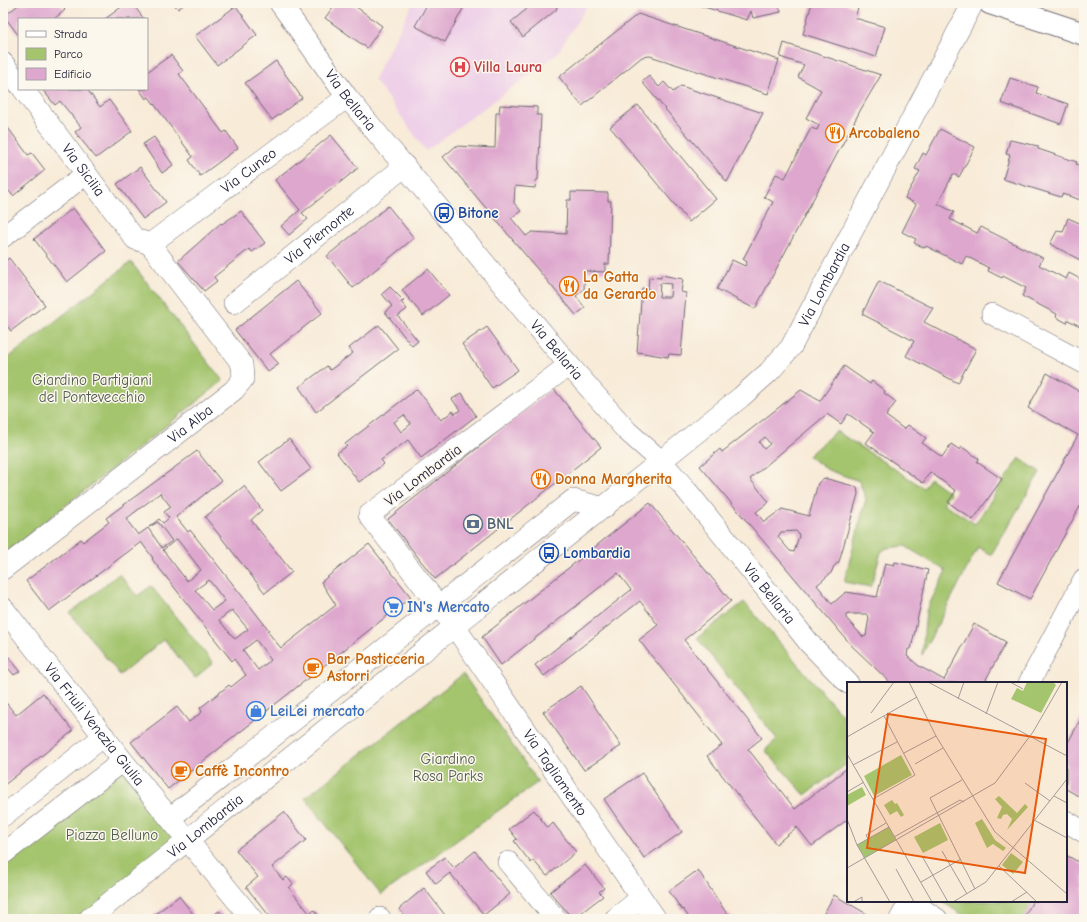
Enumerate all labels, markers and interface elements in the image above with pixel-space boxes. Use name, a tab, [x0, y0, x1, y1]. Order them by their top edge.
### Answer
legend	[18, 18, 148, 90]
text: Strada	[54, 27, 87, 41]
text: Parco	[54, 47, 83, 61]
hospital icon: Villa Laura	[449, 56, 471, 78]
place label: Villa Laura	[474, 58, 542, 76]
street label: Via Bellaria	[321, 66, 380, 134]
text: Edificio	[54, 67, 91, 81]
restaurant icon: Arcobaleno	[824, 122, 846, 144]
place label: Arcobaleno	[849, 124, 920, 142]
street label: Via Sicilia	[58, 140, 109, 200]
street label: Via Cuneo	[217, 144, 280, 197]
street label: Via Piemonte	[281, 201, 358, 268]
bus stop icon: Bitone	[433, 202, 455, 224]
place label: Bitone	[458, 204, 499, 222]
street label: Via Lombardia	[795, 239, 854, 329]
place label: La Gatta da Gerardo	[583, 268, 656, 303]
restaurant icon: La Gatta da Gerardo	[558, 275, 580, 297]
street label: Via Bellaria	[527, 316, 587, 384]
park label: Giardino Partigiani del Pontevecchio	[32, 371, 152, 406]
street label: Via Alba	[164, 401, 216, 447]
street label: Via Lombardia	[381, 440, 465, 510]
restaurant icon: Donna Margherita	[530, 468, 552, 490]
place label: Donna Margherita	[555, 470, 672, 488]
bank icon: BNL	[462, 513, 484, 535]
place label: BNL	[487, 515, 514, 533]
bus stop icon: Lombardia	[538, 542, 560, 564]
place label: Lombardia	[563, 544, 631, 562]
street label: Via Bellaria	[740, 560, 799, 627]
supermarket icon: IN's Mercato	[382, 596, 404, 618]
place label: IN's Mercato	[407, 598, 490, 616]
place label: Bar Pasticceria Astorri	[327, 650, 425, 685]
cafe icon: Bar Pasticceria Astorri	[302, 657, 324, 679]
street label: Via Friuli Venezia Giulia	[41, 659, 148, 789]
inset map	[847, 682, 1067, 902]
shop icon: LeiLei mercato	[245, 700, 267, 722]
place label: LeiLei mercato	[270, 702, 365, 720]
street label: Via Tagliamento	[519, 726, 591, 819]
park label: Giardino Rosa Parks	[413, 750, 483, 785]
cafe icon: Caffè Incontro	[170, 760, 192, 782]
place label: Caffè Incontro	[195, 762, 289, 780]
street label: Via Lombardia	[164, 790, 247, 862]
park label: Piazza Belluno	[66, 826, 158, 844]

